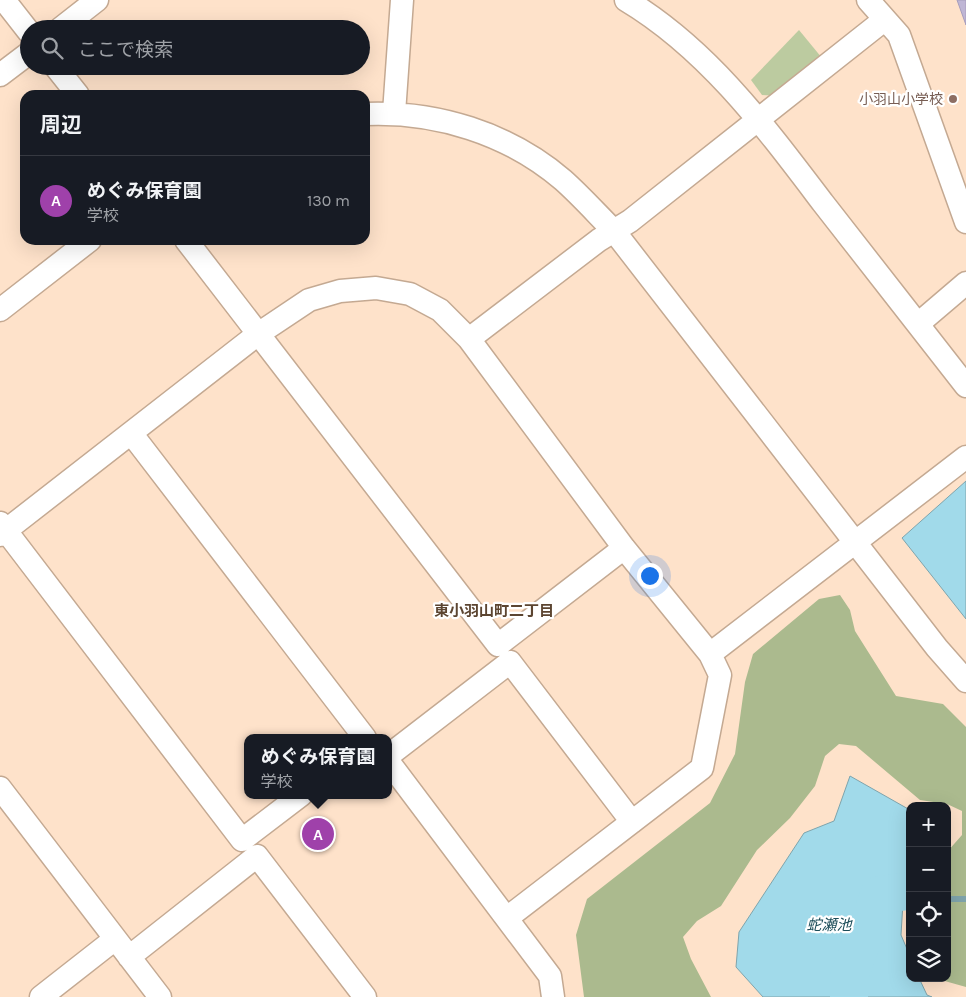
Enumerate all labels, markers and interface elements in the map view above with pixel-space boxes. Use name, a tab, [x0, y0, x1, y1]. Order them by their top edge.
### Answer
search box	[20, 20, 370, 75]
icon: search	[38, 34, 66, 62]
text: ここで検索	[78, 39, 173, 61]
place label: 小羽山小学校	[859, 91, 943, 108]
marker: 小羽山小学校	[947, 93, 959, 105]
text: 周辺	[40, 113, 82, 137]
text: めぐみ保育園	[87, 180, 202, 202]
text: A	[51, 191, 61, 210]
text: 130 m	[307, 191, 350, 210]
text: 学校	[87, 206, 119, 225]
your location	[637, 563, 663, 589]
district label: 東小羽山町二丁目	[434, 602, 554, 620]
popup	[244, 734, 392, 799]
text: めぐみ保育園	[261, 746, 375, 768]
text: 学校	[261, 772, 293, 791]
map controls	[906, 802, 951, 982]
button: +	[906, 802, 951, 847]
pin: A	[302, 815, 334, 853]
button: −	[906, 847, 951, 892]
button: locate	[906, 892, 951, 937]
water label: 蛇瀬池	[806, 916, 853, 934]
button: layers	[906, 937, 951, 982]

